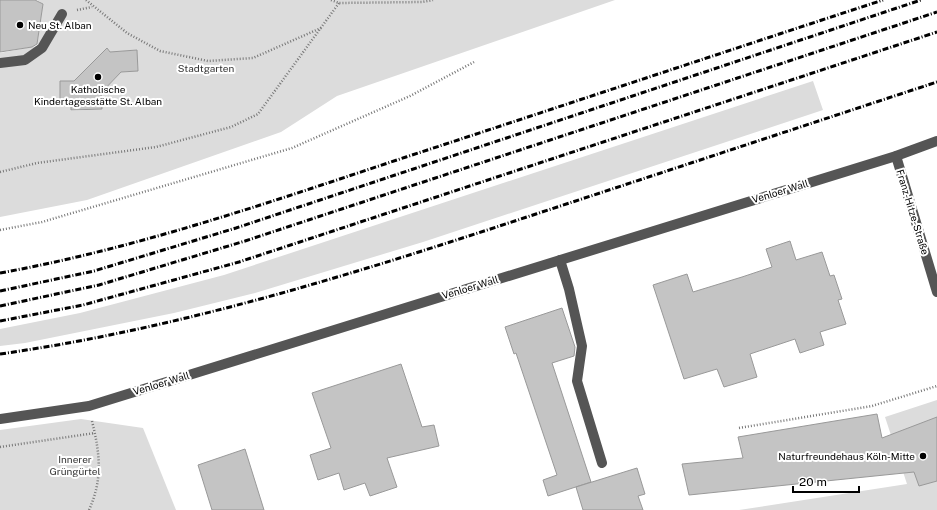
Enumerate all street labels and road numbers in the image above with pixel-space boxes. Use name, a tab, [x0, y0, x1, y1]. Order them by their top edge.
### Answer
street label: Franz-Hitze-Straße	[894, 168, 932, 256]
street label: Venloer Wall	[750, 177, 810, 205]
street label: Venloer Wall	[440, 273, 500, 301]
street label: Venloer Wall	[131, 369, 191, 397]

